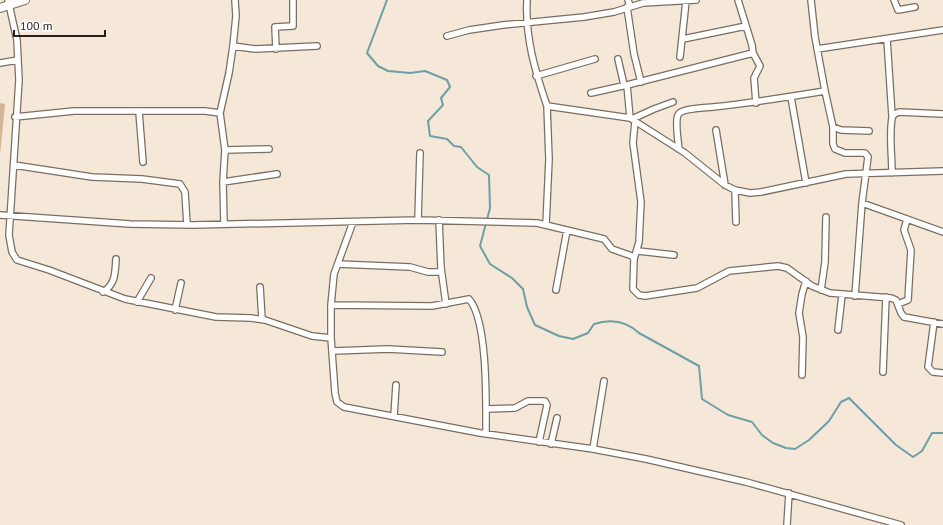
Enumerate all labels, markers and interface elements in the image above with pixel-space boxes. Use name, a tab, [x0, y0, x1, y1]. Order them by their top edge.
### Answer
scale bar	[14, 12, 105, 38]
text: 100 m	[20, 18, 53, 33]

